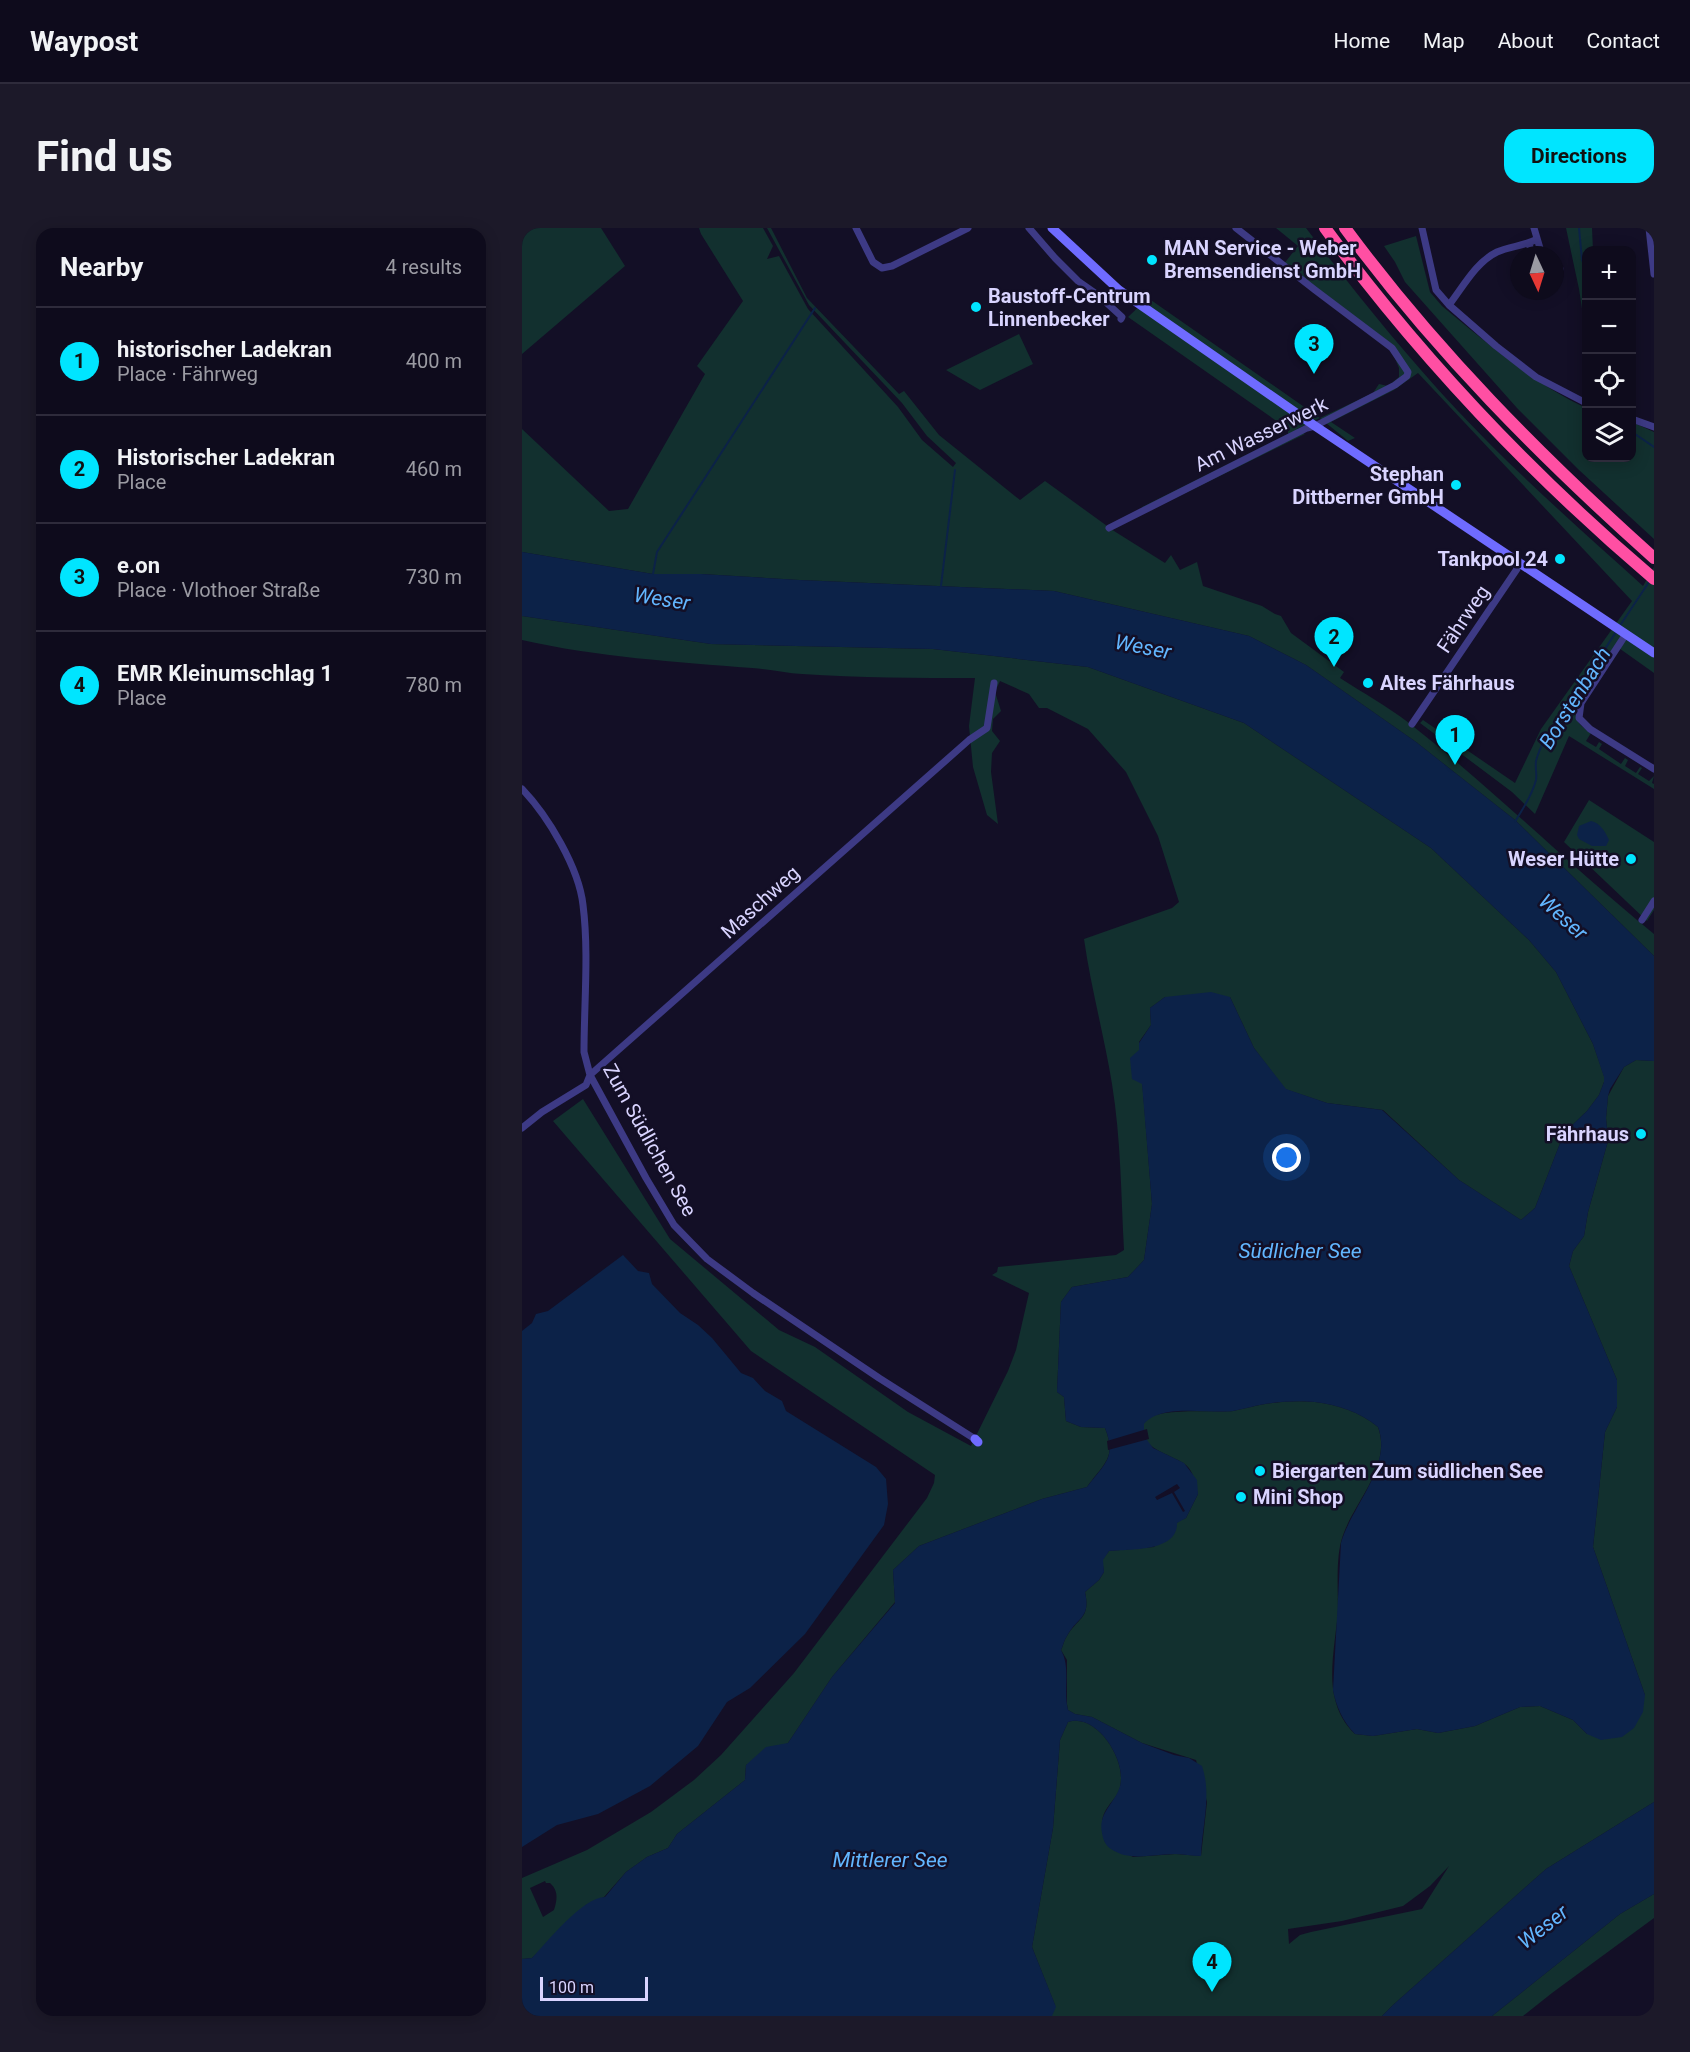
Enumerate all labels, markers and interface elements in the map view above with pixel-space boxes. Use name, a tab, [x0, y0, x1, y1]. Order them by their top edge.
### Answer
text: Waypost	[30, 25, 138, 58]
text: Home	[1334, 29, 1390, 53]
text: Map	[1423, 29, 1465, 53]
text: About	[1498, 29, 1554, 53]
text: Contact	[1587, 29, 1660, 53]
button: Directions	[1504, 129, 1654, 183]
text: Find us	[36, 132, 173, 181]
place label: MAN Service - Weber Bremsendienst GmbH	[1164, 236, 1361, 283]
north arrow	[1510, 246, 1564, 300]
map controls	[1582, 246, 1636, 462]
button: +	[1582, 246, 1636, 300]
text: Nearby	[60, 252, 143, 282]
marker: MAN Service - Weber Bremsendienst GmbH	[1145, 253, 1159, 267]
text: 4 results	[386, 255, 462, 279]
place label: Baustoff-Centrum Linnenbecker	[988, 284, 1151, 331]
marker: Baustoff-Centrum Linnenbecker	[969, 300, 983, 314]
button: −	[1582, 300, 1636, 354]
pin: 3	[1294, 324, 1334, 374]
text: historischer Ladekran	[117, 337, 332, 362]
text: 1	[74, 349, 85, 373]
text: 400 m	[406, 349, 462, 373]
button: locate	[1582, 354, 1636, 408]
text: Place · Fährweg	[117, 362, 258, 386]
street label: Am Wasserwerk	[1191, 391, 1332, 476]
button: layers	[1582, 408, 1636, 462]
text: Historischer Ladekran	[117, 445, 335, 470]
text: 2	[74, 457, 85, 481]
text: 460 m	[406, 457, 462, 481]
place label: Stephan Dittberner GmbH	[1292, 462, 1444, 509]
text: Place	[117, 470, 166, 494]
marker: Stephan Dittberner GmbH	[1449, 478, 1463, 492]
place label: Tankpool 24	[1437, 547, 1548, 571]
marker: Tankpool 24	[1553, 552, 1567, 566]
text: e.on	[117, 553, 160, 578]
text: 3	[74, 565, 85, 589]
text: 730 m	[406, 565, 462, 589]
text: Place · Vlothoer Straße	[117, 578, 320, 602]
street label: Fährweg	[1432, 581, 1494, 657]
water label: Weser	[632, 583, 693, 615]
pin: 2	[1314, 618, 1354, 667]
water label: Weser	[1113, 630, 1174, 664]
water label: Borstenbach	[1534, 643, 1616, 753]
text: EMR Kleinumschlag 1	[117, 661, 333, 686]
place label: Altes Fährhaus	[1380, 671, 1515, 695]
text: 4	[74, 673, 85, 697]
text: 780 m	[406, 673, 462, 697]
marker: Altes Fährhaus	[1361, 676, 1375, 690]
text: Place	[117, 686, 166, 710]
pin: 1	[1436, 716, 1474, 765]
place label: Weser Hütte	[1508, 847, 1619, 871]
marker: Weser Hütte	[1624, 852, 1638, 866]
street label: Maschweg	[716, 861, 804, 943]
water label: Weser	[1534, 889, 1593, 946]
street label: Zum Südlichen See	[598, 1060, 702, 1220]
place label: Fährhaus	[1546, 1122, 1629, 1146]
marker: Fährhaus	[1634, 1127, 1648, 1141]
your location	[1272, 1143, 1301, 1172]
water label: Südlicher See	[1238, 1239, 1362, 1263]
place label: Biergarten Zum südlichen See	[1272, 1459, 1543, 1483]
marker: Biergarten Zum südlichen See	[1253, 1464, 1267, 1478]
place label: Mini Shop	[1253, 1485, 1343, 1509]
marker: Mini Shop	[1234, 1490, 1248, 1504]
water label: Mittlerer See	[832, 1848, 948, 1872]
water label: Weser	[1513, 1899, 1574, 1954]
pin: 4	[1192, 1942, 1232, 1992]
scale bar	[540, 1974, 648, 2002]
text: 100 m	[549, 1978, 594, 1997]

